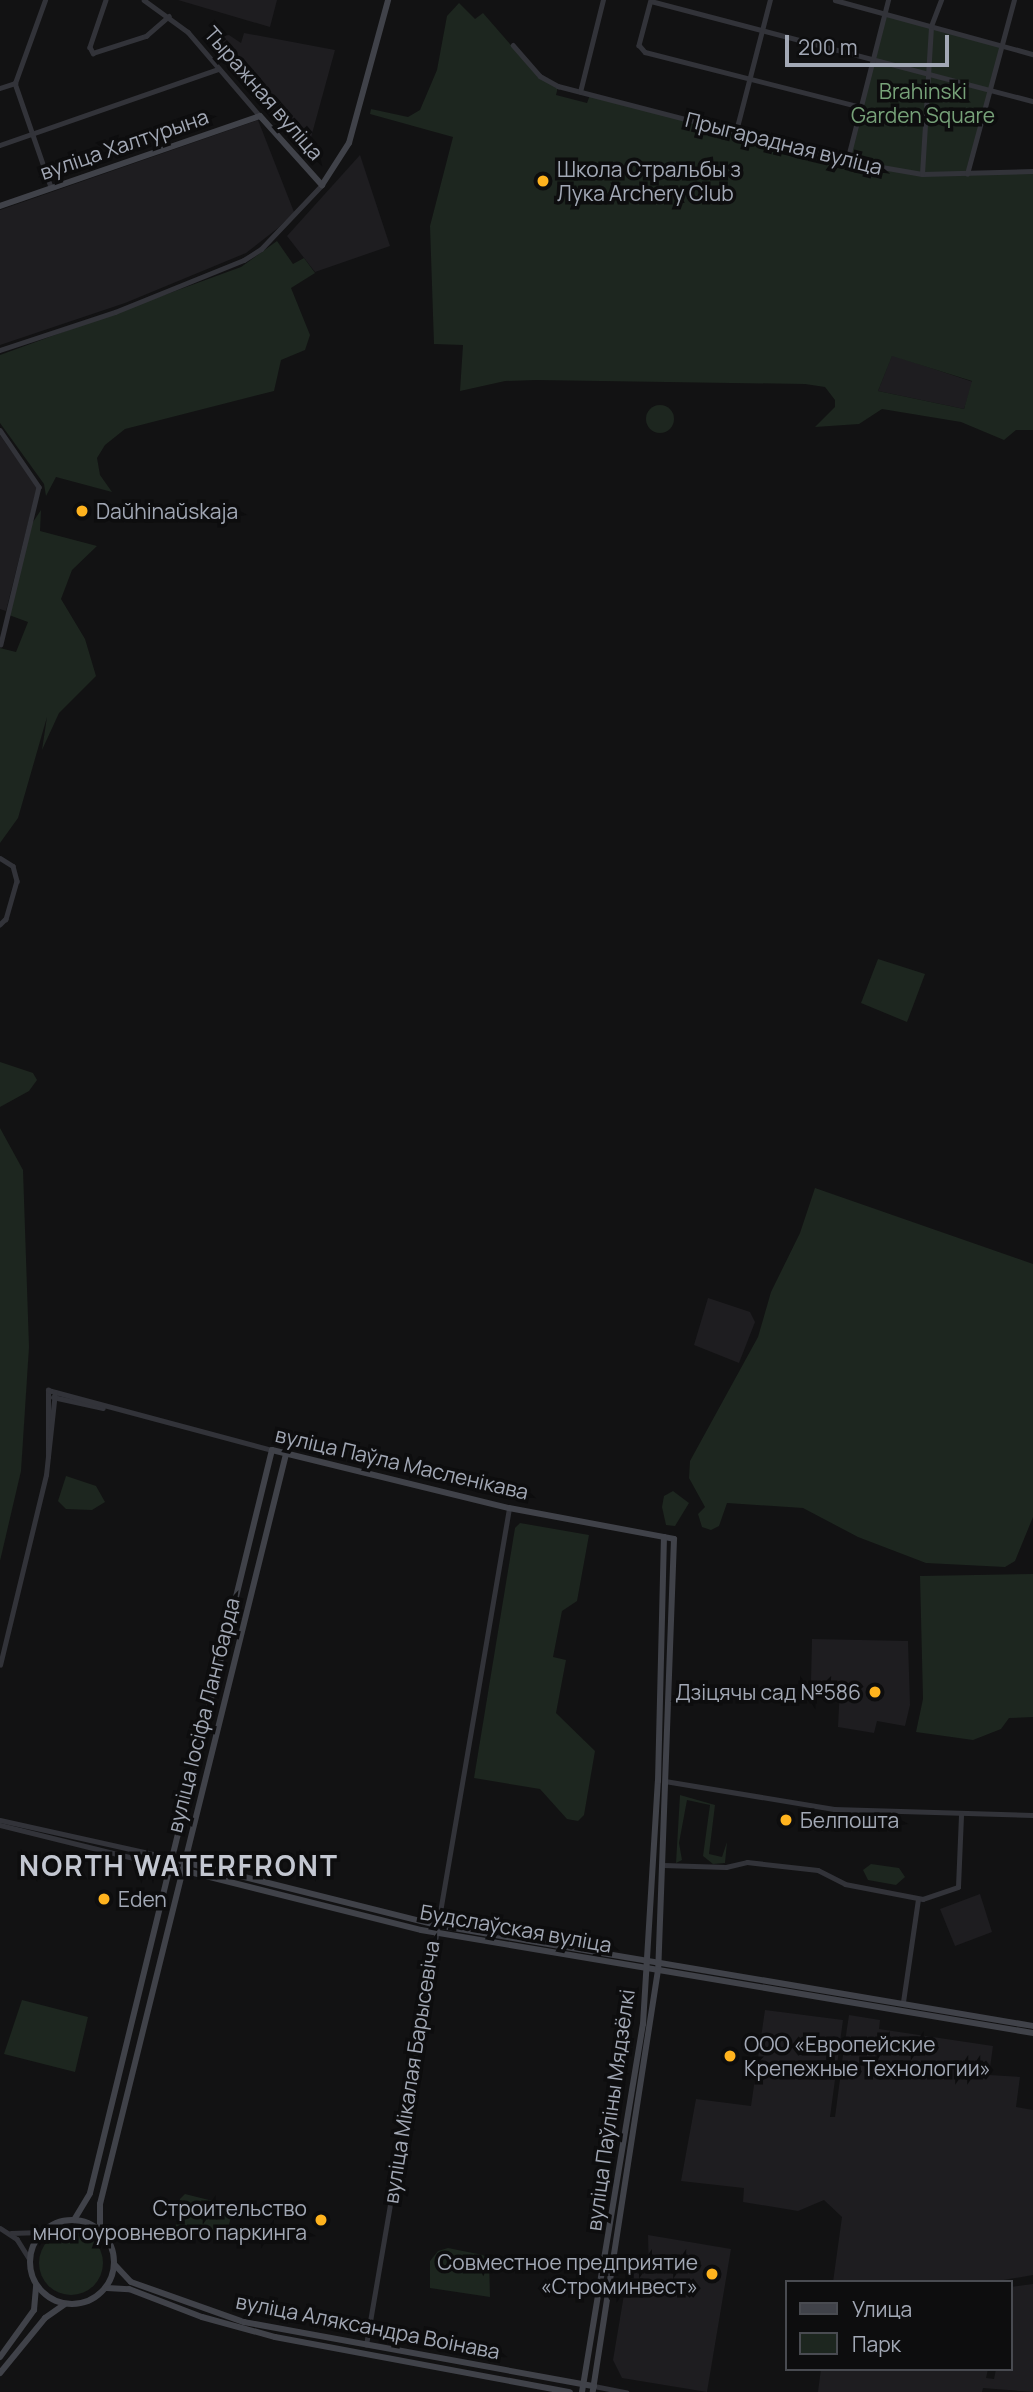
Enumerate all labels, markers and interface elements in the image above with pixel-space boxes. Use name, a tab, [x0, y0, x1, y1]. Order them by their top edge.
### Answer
street label: Тыражная вуліца	[199, 21, 329, 165]
scale bar	[788, 21, 953, 65]
text: 200 m	[798, 33, 858, 61]
park label: Brahinski Garden Square	[851, 78, 995, 128]
street label: вуліца Халтурына	[37, 103, 211, 185]
street label: Прыгарадная вуліца	[683, 106, 885, 180]
place label: Школа Стральбы з Лука Archery Club	[557, 156, 741, 206]
marker: Школа Стральбы з Лука Archery Club	[535, 173, 551, 189]
place label: Daŭhinaŭskaja	[96, 498, 238, 524]
marker: Daŭhinaŭskaja	[74, 503, 90, 519]
street label: вуліца Паўла Масленікава	[273, 1422, 531, 1504]
street label: вуліца Іосіфа Лангбарда	[162, 1595, 244, 1835]
place label: Дзіцячы сад №586	[675, 1679, 861, 1705]
marker: Дзіцячы сад №586	[867, 1684, 883, 1700]
place label: Белпошта	[800, 1807, 899, 1833]
marker: Белпошта	[778, 1812, 794, 1828]
district label: NORTH WATERFRONT	[21, 1848, 337, 1882]
place label: Eden	[118, 1886, 167, 1912]
marker: Eden	[96, 1891, 112, 1907]
street label: Будслаўская вуліца	[418, 1899, 614, 1957]
street label: вуліца Мікалая Барысевіча	[378, 1939, 444, 2205]
street label: вуліца Паўліны Мядзёлкі	[581, 1988, 639, 2232]
place label: ООО «Европейские Крепежные Технологии»	[744, 2031, 991, 2081]
marker: ООО «Европейские Крепежные Технологии»	[722, 2048, 738, 2064]
place label: Строительство многоуровневого паркинга	[33, 2195, 307, 2245]
marker: Строительство многоуровневого паркинга	[313, 2212, 329, 2228]
place label: Совместное предприятие «Строминвест»	[437, 2249, 698, 2299]
marker: Совместное предприятие «Строминвест»	[704, 2266, 720, 2282]
legend	[785, 2280, 1012, 2371]
street label: вуліца Аляксандра Воінава	[234, 2288, 502, 2364]
text: Улица	[852, 2295, 912, 2323]
text: Парк	[852, 2330, 901, 2358]

